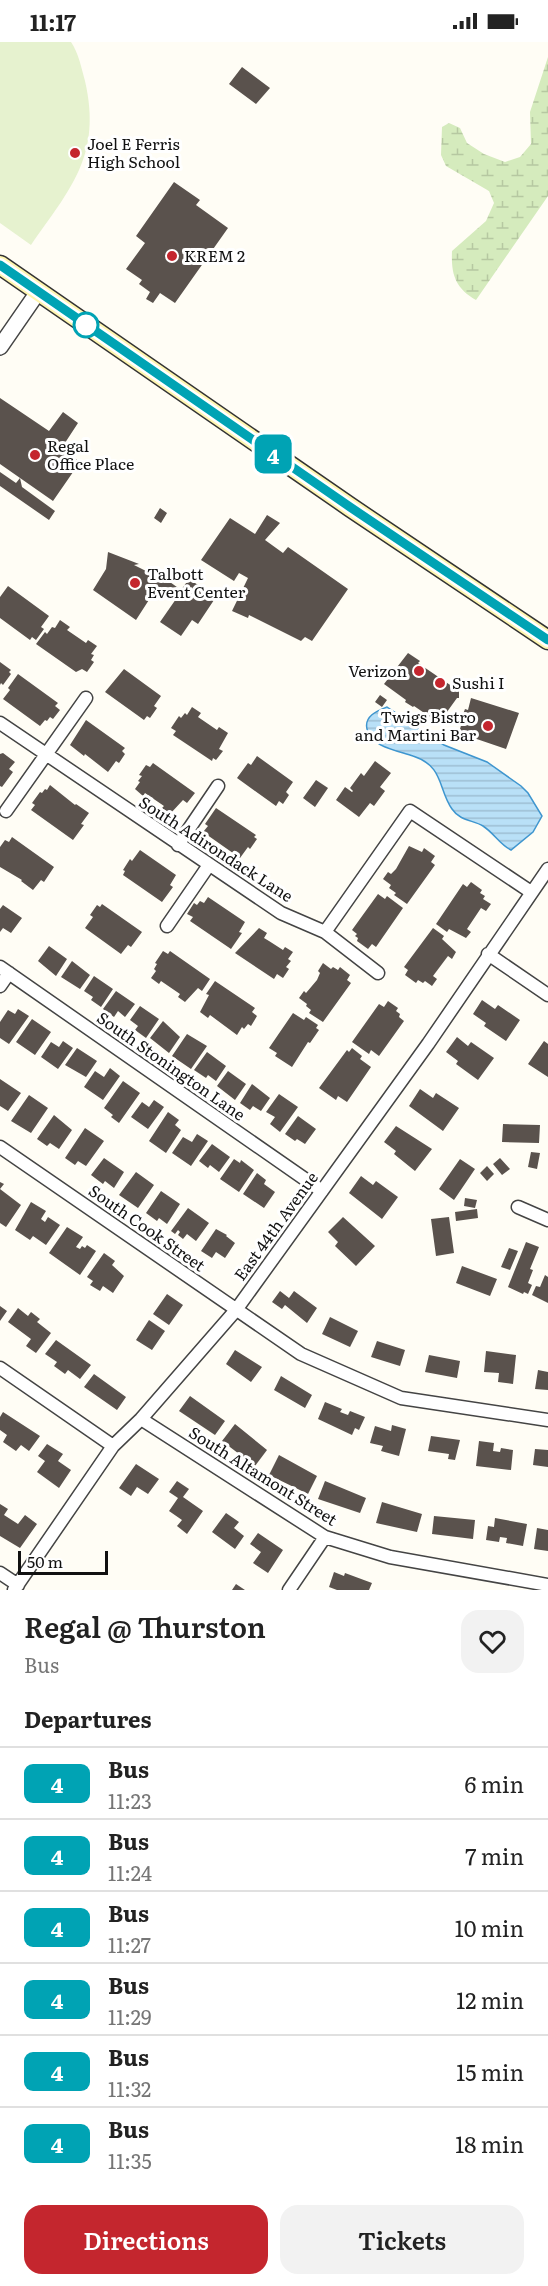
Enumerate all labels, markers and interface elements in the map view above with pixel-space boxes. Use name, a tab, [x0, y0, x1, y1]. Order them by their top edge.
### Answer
text: 11:17	[30, 5, 76, 38]
place label: Joel E Ferris High School	[87, 131, 180, 173]
marker: Joel E Ferris High School	[68, 146, 82, 160]
place label: KREM 2	[184, 243, 245, 267]
marker: KREM 2	[165, 249, 179, 263]
unlabelled marker	[73, 312, 99, 338]
place label: Regal Office Place	[47, 433, 134, 475]
line badge: 4	[254, 434, 292, 474]
text: 4	[267, 439, 279, 470]
marker: Regal Office Place	[28, 448, 42, 462]
place label: Talbott Event Center	[147, 561, 246, 603]
marker: Talbott Event Center	[128, 576, 142, 590]
place label: Verizon	[348, 658, 407, 682]
marker: Verizon	[412, 664, 426, 678]
place label: Sushi I	[452, 670, 504, 694]
marker: Sushi I	[433, 676, 447, 690]
place label: Twigs Bistro and Martini Bar	[355, 704, 476, 746]
marker: Twigs Bistro and Martini Bar	[481, 719, 495, 733]
street label: South Adirondack Lane	[135, 789, 298, 907]
street label: South Stonington Lane	[93, 1005, 251, 1126]
street label: East 44th Avenue	[227, 1166, 323, 1285]
street label: South Cook Street	[84, 1178, 211, 1277]
street label: South Altamont Street	[185, 1420, 343, 1531]
scale bar	[18, 1548, 108, 1576]
text: 50 m	[27, 1549, 63, 1573]
text: Regal @ Thurston	[24, 1605, 266, 1647]
button: heart	[461, 1610, 524, 1673]
text: Bus	[24, 1649, 59, 1679]
text: Departures	[24, 1702, 151, 1735]
text: Bus	[108, 1752, 149, 1785]
text: 6 min	[465, 1767, 524, 1800]
text: 4	[51, 1768, 63, 1799]
text: 11:23	[108, 1785, 152, 1815]
text: Bus	[108, 1824, 149, 1857]
text: 7 min	[465, 1839, 524, 1872]
text: 4	[51, 1840, 63, 1871]
text: 11:24	[108, 1857, 152, 1887]
text: Bus	[108, 1896, 149, 1929]
text: 10 min	[455, 1911, 524, 1944]
text: 4	[51, 1912, 63, 1943]
text: 11:27	[108, 1929, 151, 1959]
text: Bus	[108, 1968, 149, 2001]
text: 12 min	[456, 1983, 524, 2016]
text: 4	[51, 1984, 63, 2015]
text: 11:29	[108, 2001, 151, 2031]
text: Bus	[108, 2040, 149, 2073]
text: 15 min	[456, 2055, 524, 2088]
text: 4	[51, 2056, 63, 2087]
text: 11:32	[108, 2073, 151, 2103]
text: Bus	[108, 2112, 149, 2145]
text: 18 min	[455, 2127, 524, 2160]
text: 4	[51, 2128, 63, 2159]
text: 11:35	[108, 2145, 152, 2175]
button: Directions	[24, 2205, 268, 2274]
button: Tickets	[280, 2205, 524, 2274]

